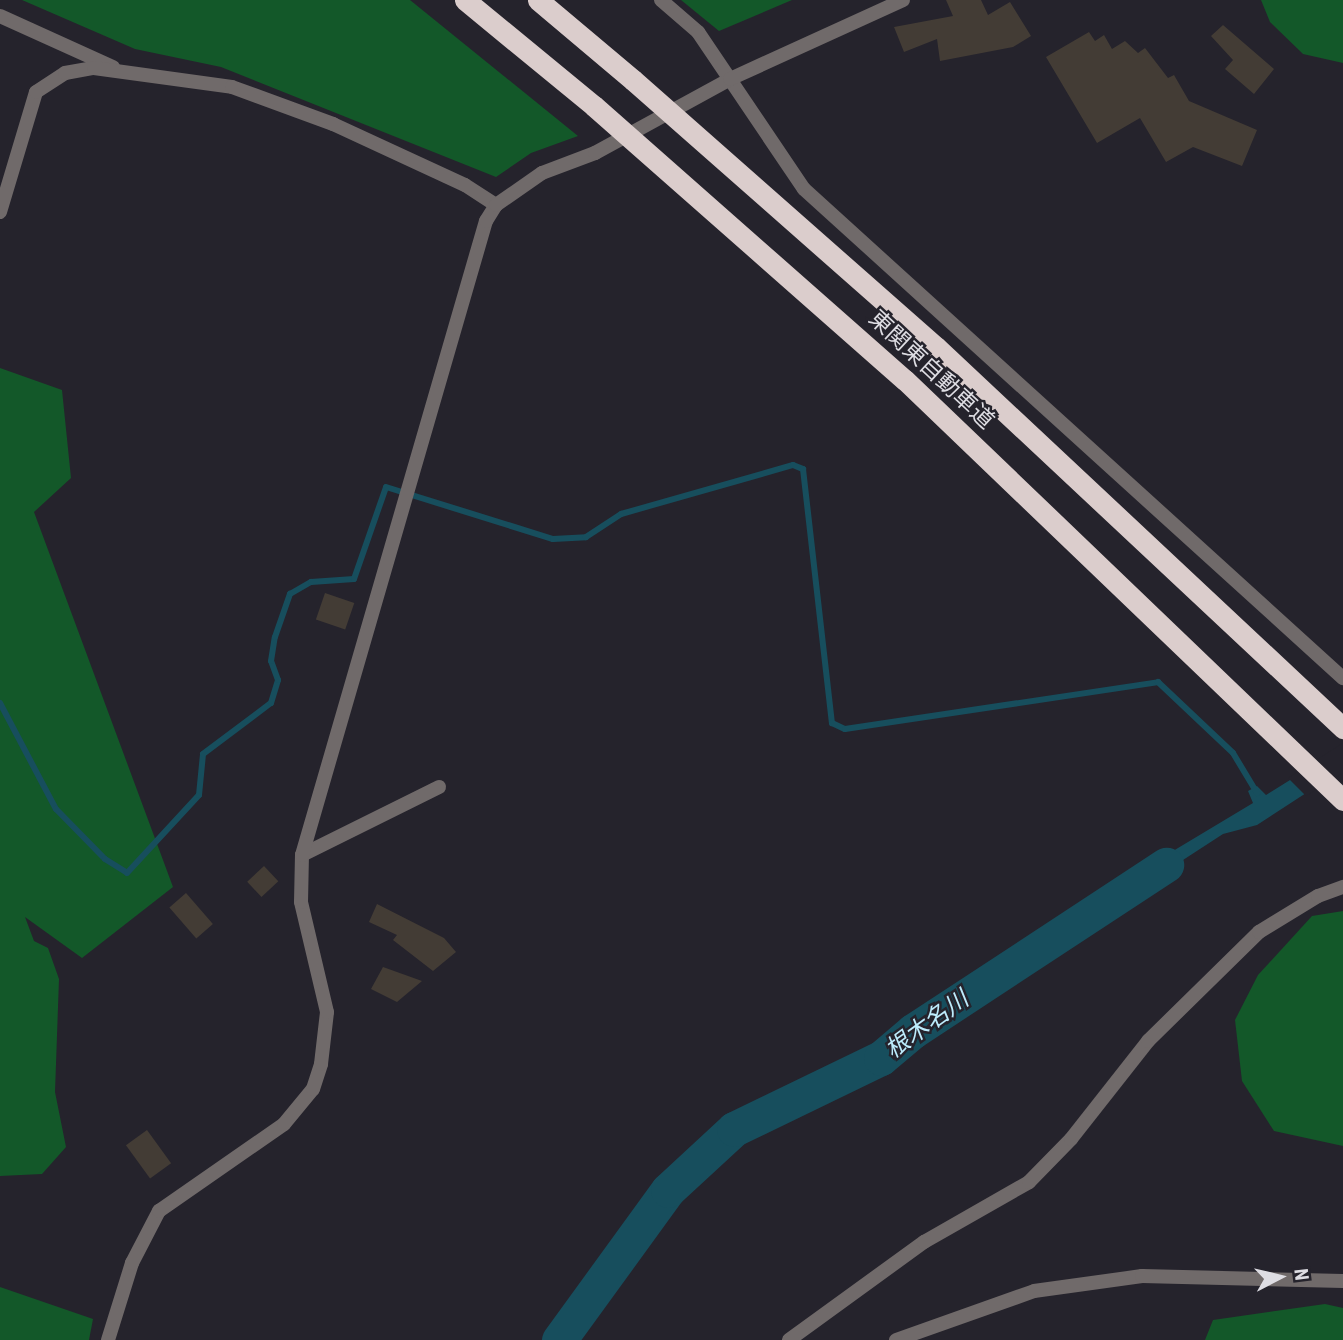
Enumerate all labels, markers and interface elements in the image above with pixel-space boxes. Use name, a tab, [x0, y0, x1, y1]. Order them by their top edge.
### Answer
street label: 東関東自動車道	[863, 305, 999, 435]
water label: 根木名川	[880, 985, 974, 1065]
north arrow	[1245, 1242, 1315, 1312]
text: N	[1289, 1267, 1313, 1282]

